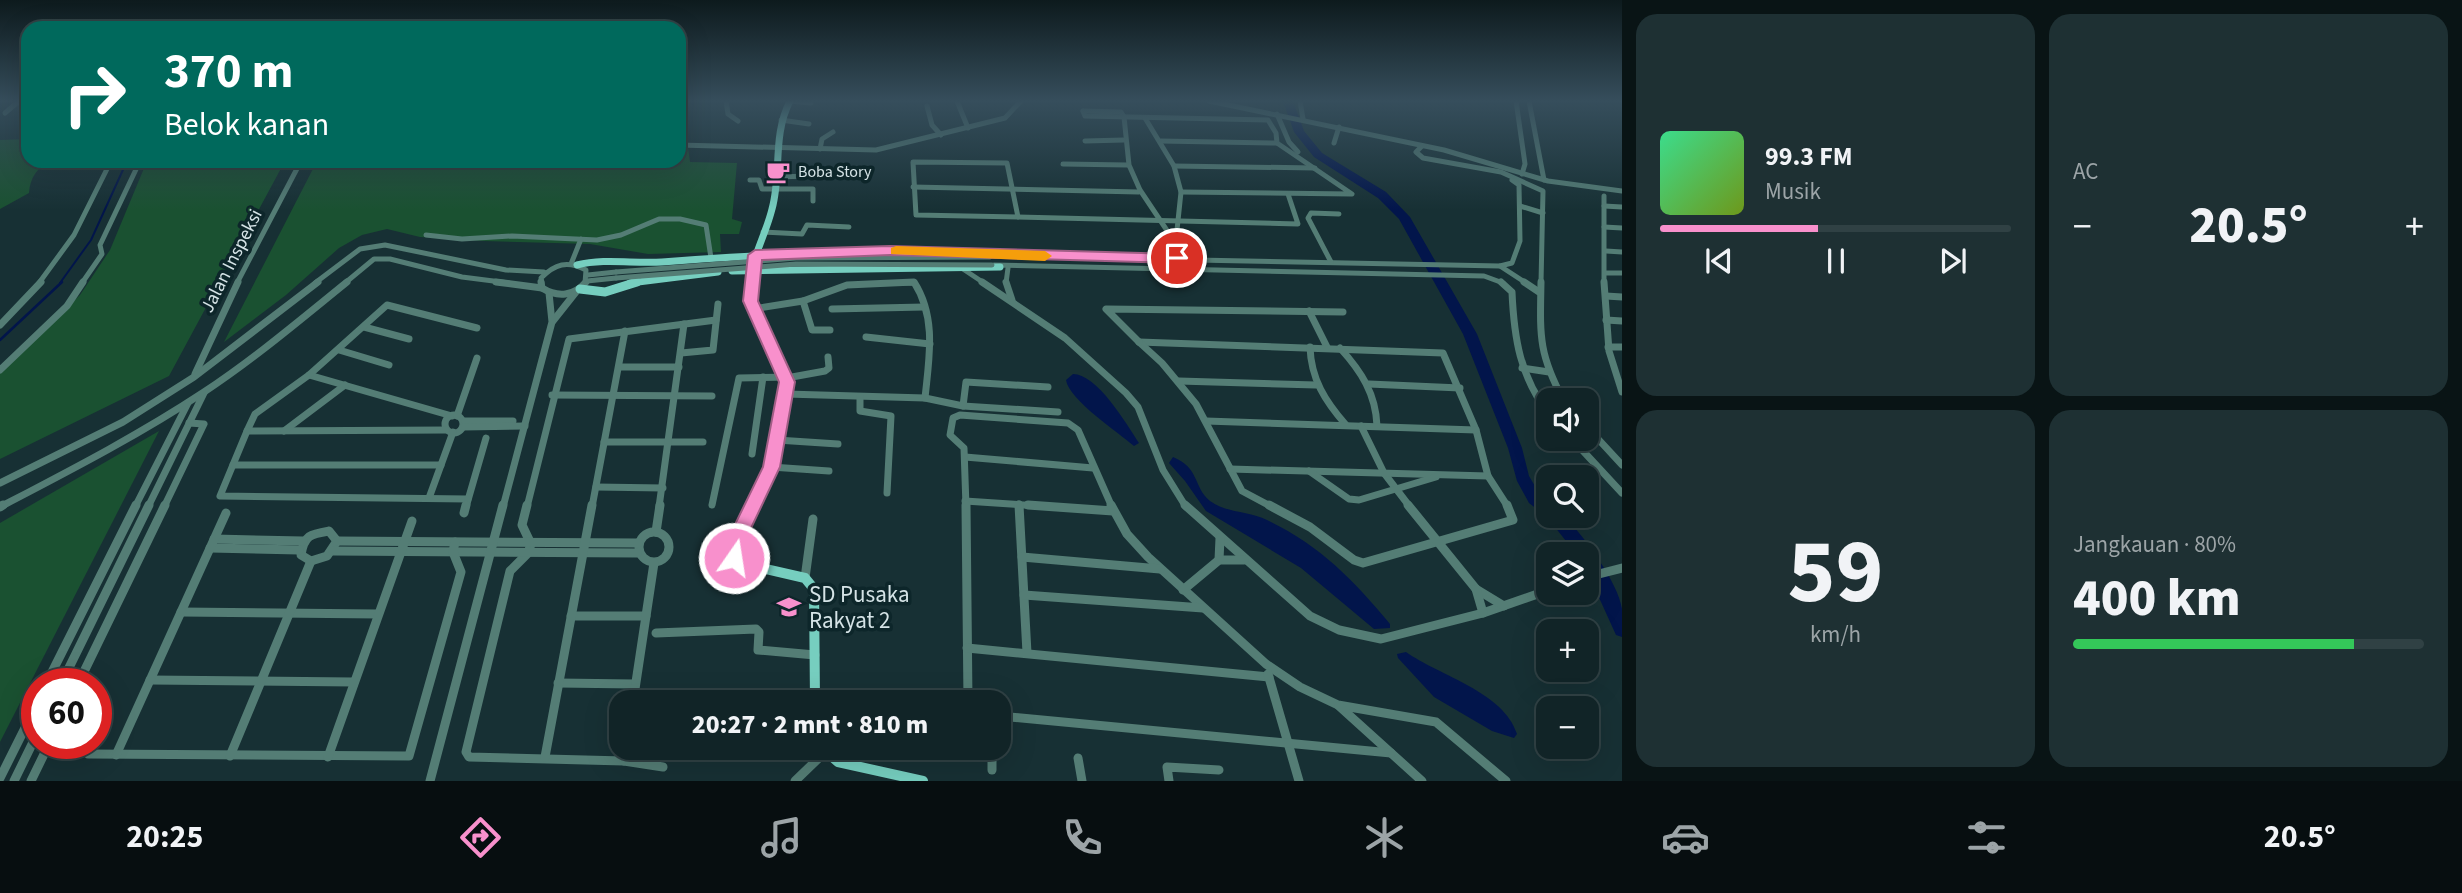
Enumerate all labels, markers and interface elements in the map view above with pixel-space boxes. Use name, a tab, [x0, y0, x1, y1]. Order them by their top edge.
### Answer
text: 370 m	[164, 37, 293, 107]
icon: right	[49, 49, 140, 140]
text: Belok kanan	[164, 102, 329, 148]
text: 99.3 FM	[1765, 138, 1853, 175]
text: AC	[2073, 155, 2098, 188]
cafe icon: Boba Story	[764, 158, 792, 186]
place label: Boba Story	[798, 161, 872, 183]
text: Musik	[1765, 175, 1821, 208]
text: 20.5°	[2189, 189, 2308, 263]
text: −	[2073, 200, 2092, 254]
text: +	[2405, 200, 2424, 254]
street label: Jalan Inspeksi	[194, 205, 270, 317]
pin	[1147, 228, 1207, 288]
icon: arrive	[1158, 239, 1196, 277]
icon: previous	[1700, 242, 1738, 280]
icon: pause	[1817, 242, 1855, 280]
icon: next	[1934, 242, 1972, 280]
map controls	[1536, 388, 1599, 759]
button: sound	[1536, 388, 1599, 451]
button: search	[1536, 465, 1599, 528]
text: 59	[1787, 508, 1884, 637]
position arrow	[697, 521, 771, 595]
text: Jangkauan · 80%	[2073, 528, 2236, 561]
button: layers	[1536, 542, 1599, 605]
text: 400 km	[2073, 562, 2241, 636]
place label: SD Pusaka Rakyat 2	[809, 578, 910, 637]
school or university icon: SD Pusaka Rakyat 2	[775, 593, 803, 621]
text: km/h	[1810, 618, 1861, 651]
button: +	[1536, 619, 1599, 682]
speed limit sign: 60	[21, 668, 112, 759]
button: −	[1536, 696, 1599, 759]
text: 20:27 · 2 mnt · 810 m	[692, 706, 928, 743]
icon: directions	[456, 813, 505, 862]
icon: music	[757, 813, 806, 862]
icon: phone	[1058, 813, 1107, 862]
icon: climate	[1360, 813, 1409, 862]
icon: car	[1661, 813, 1710, 862]
icon: filters	[1962, 813, 2011, 862]
text: 20:25	[126, 814, 203, 860]
text: 20.5°	[2264, 814, 2336, 860]

